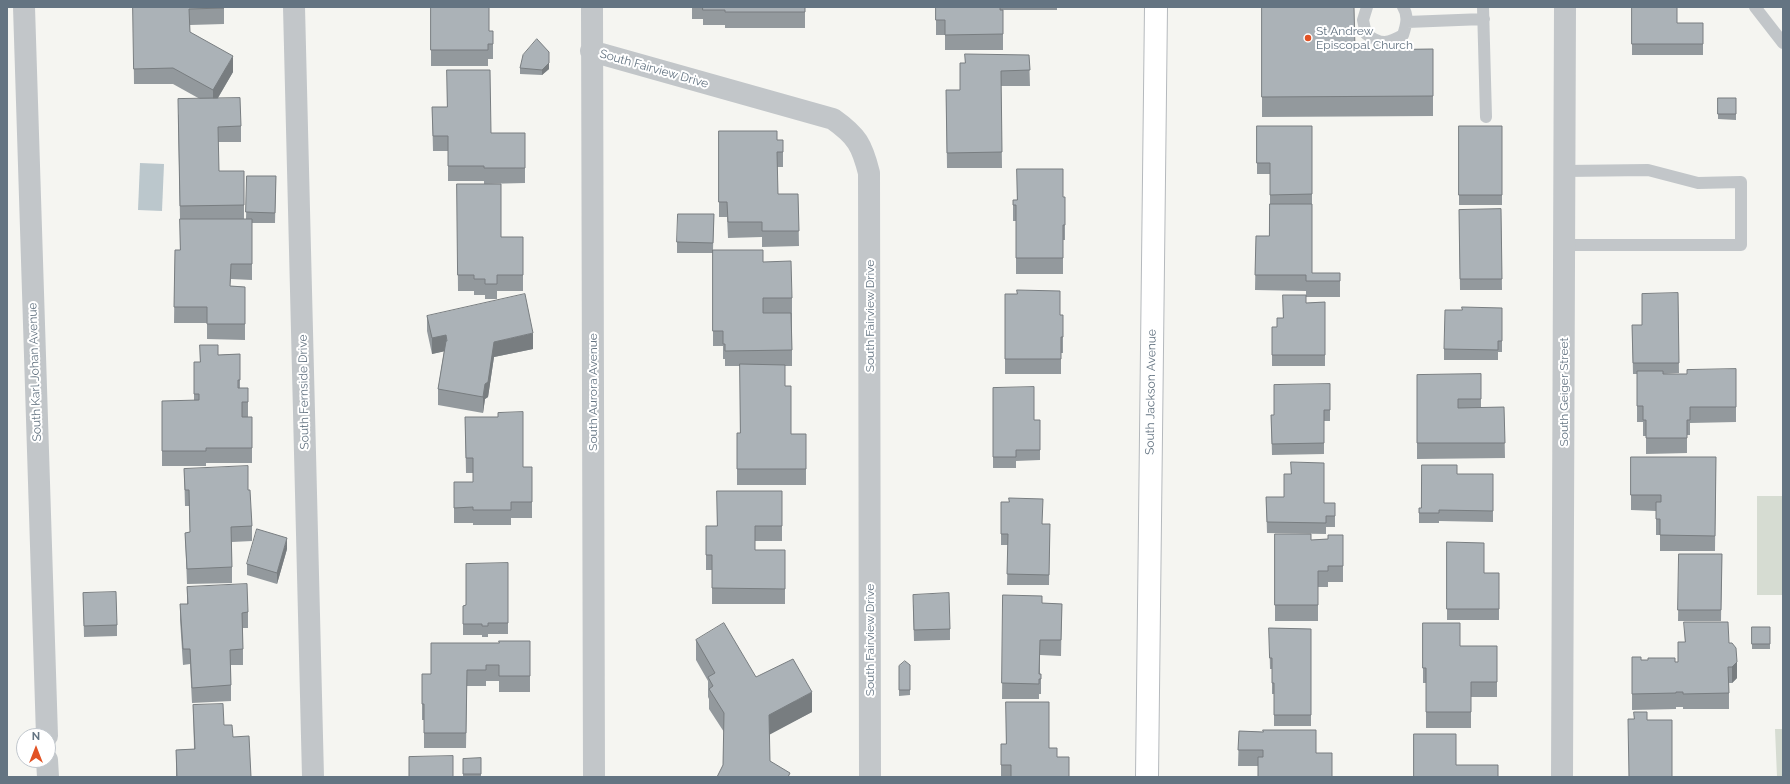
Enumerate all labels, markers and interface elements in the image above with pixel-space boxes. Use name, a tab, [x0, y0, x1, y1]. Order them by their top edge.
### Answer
place label: St Andrew Episcopal Church	[1316, 24, 1413, 52]
marker: St Andrew Episcopal Church	[1303, 33, 1313, 43]
street label: South Fairview Drive	[598, 47, 710, 91]
street label: South Fairview Drive	[863, 260, 877, 372]
street label: South Karl Johan Avenue	[25, 302, 45, 442]
street label: South Jackson Avenue	[1143, 329, 1159, 455]
street label: South Aurora Avenue	[586, 333, 600, 451]
street label: South Fernside Drive	[296, 334, 312, 450]
street label: South Geiger Street	[1557, 338, 1571, 446]
street label: South Fairview Drive	[863, 584, 877, 696]
north arrow	[16, 728, 56, 768]
text: N	[32, 730, 40, 743]

